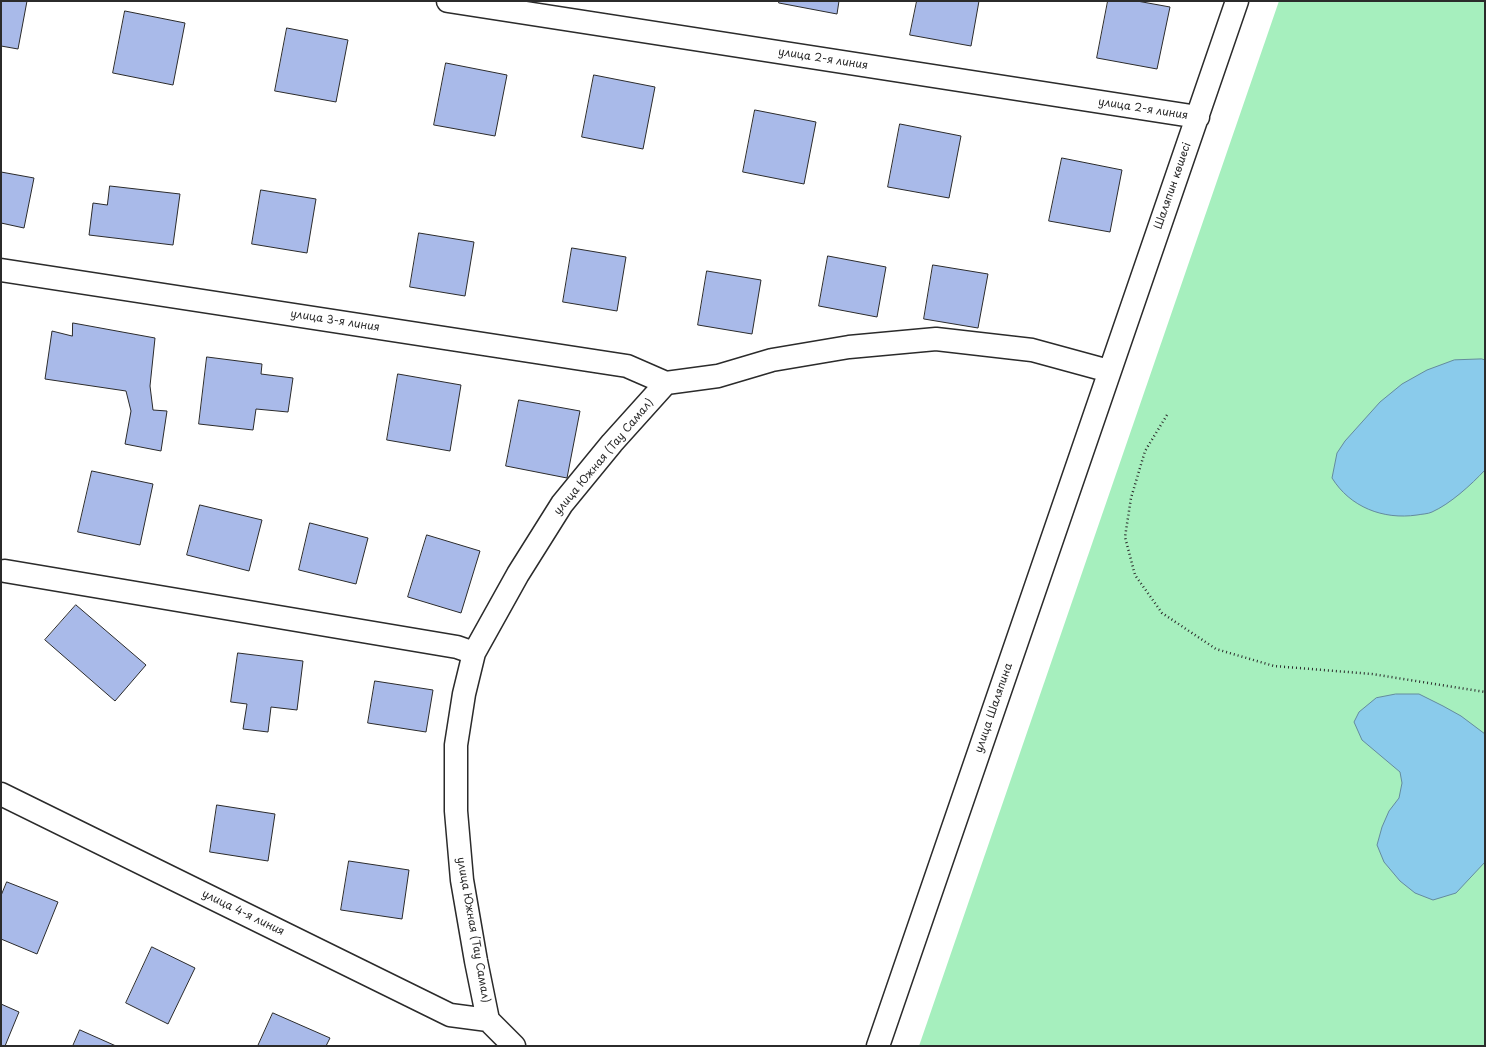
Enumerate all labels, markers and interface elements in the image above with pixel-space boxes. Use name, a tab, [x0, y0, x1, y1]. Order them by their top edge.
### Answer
street label: улица 2-я линия	[777, 45, 869, 73]
street label: улица 2-я линия	[1097, 95, 1189, 123]
street label: Шаляпин көшесі	[1152, 141, 1194, 231]
street label: улица 3-я линия	[289, 307, 381, 335]
street label: улица Южная (Тау Самал)	[551, 396, 657, 518]
street label: улица Шаляпина	[972, 661, 1016, 755]
street label: улица Южная (Тау Самал)	[454, 856, 492, 1004]
street label: улица 4-я линия	[200, 887, 286, 939]

